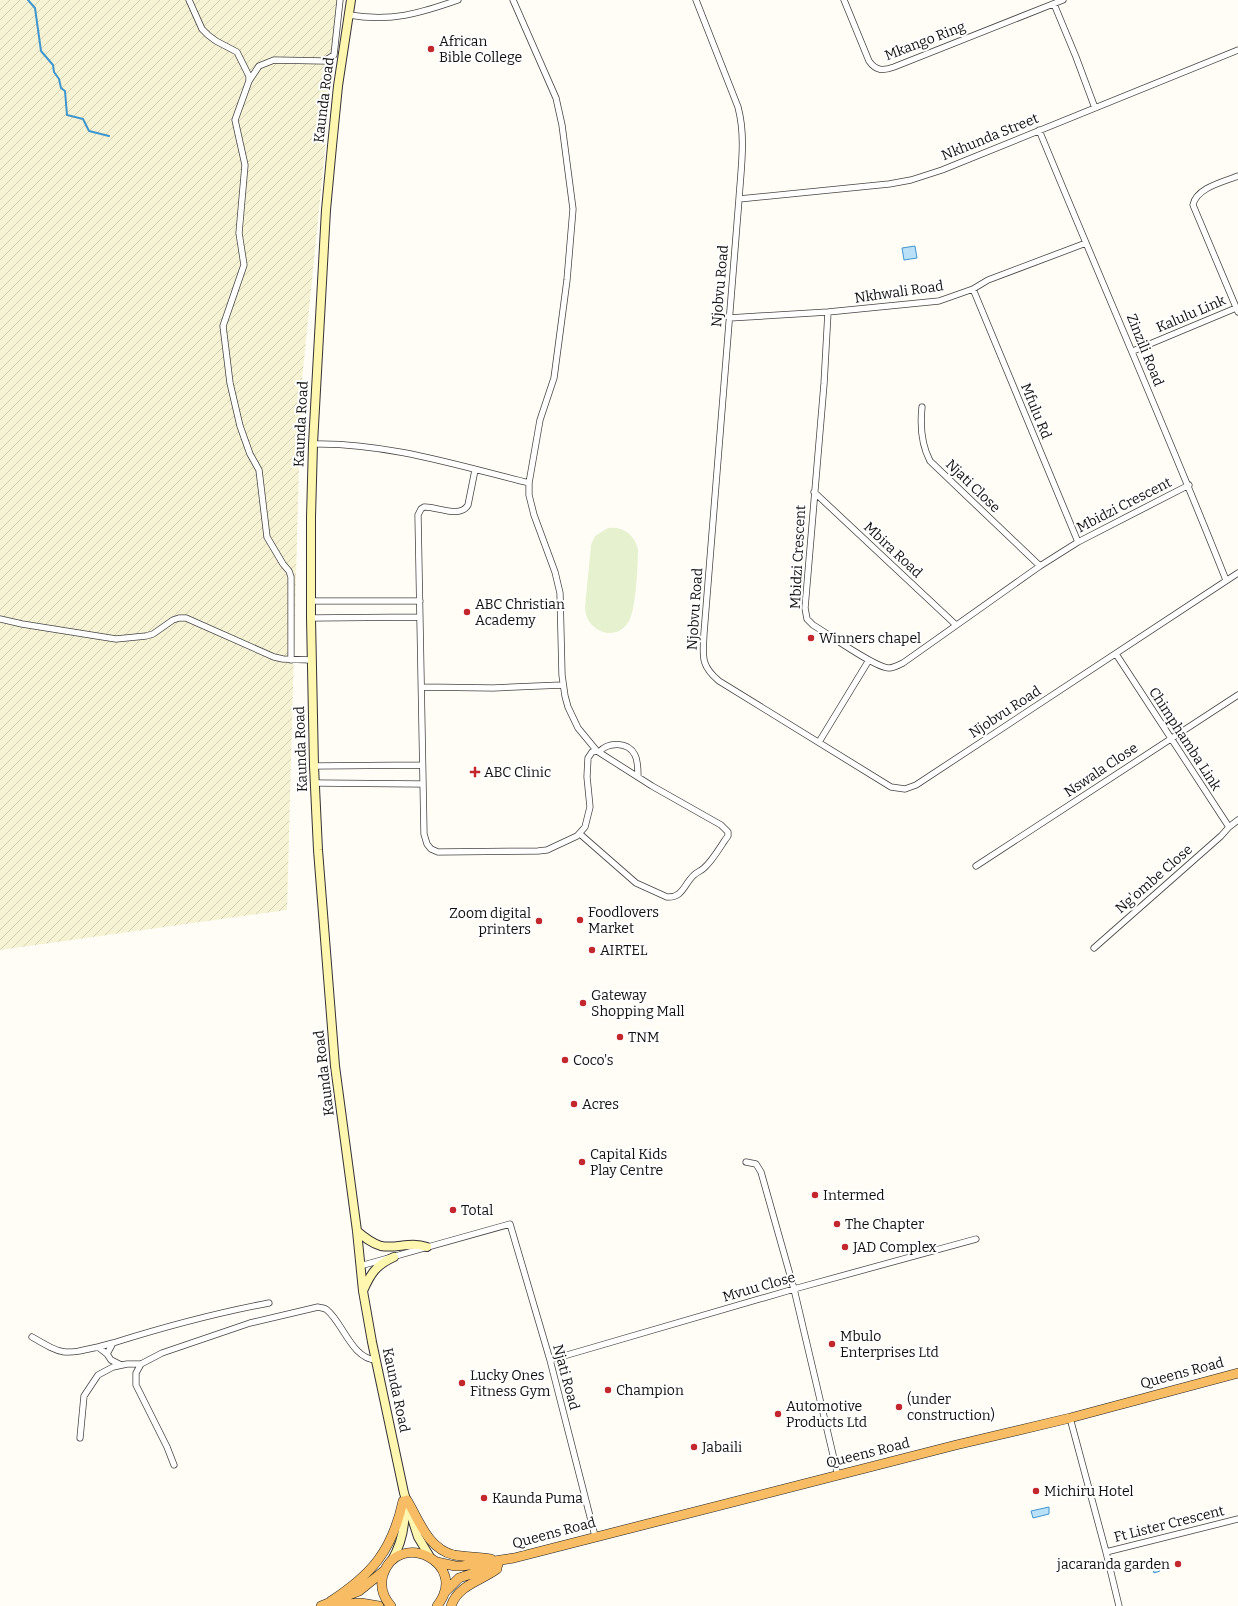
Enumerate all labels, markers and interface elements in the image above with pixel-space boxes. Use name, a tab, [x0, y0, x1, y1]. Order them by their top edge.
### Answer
street label: Mkango Ring	[882, 18, 968, 64]
place label: African Bible College	[439, 33, 522, 66]
marker: African Bible College	[426, 44, 436, 54]
street label: Kaunda Road	[310, 56, 338, 144]
street label: Nkhunda Street	[939, 110, 1041, 164]
street label: Njobvu Road	[708, 244, 732, 328]
street label: Nkhwali Road	[853, 277, 945, 307]
street label: Kalulu Link	[1154, 292, 1228, 336]
street label: Zinzili Road	[1123, 311, 1167, 389]
street label: Kaunda Road	[290, 381, 312, 467]
street label: Mfulu Rd	[1017, 381, 1055, 441]
street label: Njati Close	[942, 456, 1004, 516]
street label: Mbidzi Crescent	[1074, 474, 1174, 536]
street label: Mbidzi Crescent	[787, 505, 809, 609]
street label: Mbira Road	[860, 519, 926, 581]
street label: Njobvu Road	[684, 567, 706, 651]
place label: ABC Christian Academy	[475, 596, 565, 629]
marker: ABC Christian Academy	[462, 607, 472, 617]
place label: Winners chapel	[819, 630, 921, 647]
marker: Winners chapel	[806, 633, 816, 643]
street label: Njobvu Road	[966, 682, 1044, 742]
street label: Chimphamba Link	[1145, 684, 1225, 794]
street label: Kaunda Road	[291, 706, 311, 792]
street label: Nswala Close	[1061, 739, 1141, 801]
place label: ABC Clinic	[484, 764, 551, 781]
marker: ABC Clinic	[469, 766, 481, 778]
street label: Ng'ombe Close	[1112, 841, 1196, 917]
place label: Foodlovers Market	[588, 904, 659, 937]
place label: Zoom digital printers	[449, 905, 531, 938]
marker: Foodlovers Market	[575, 915, 585, 925]
marker: Zoom digital printers	[534, 916, 544, 926]
place label: AIRTEL	[600, 942, 648, 959]
marker: AIRTEL	[587, 945, 597, 955]
place label: Gateway Shopping Mall	[591, 987, 684, 1020]
marker: Gateway Shopping Mall	[578, 998, 588, 1008]
street label: Kaunda Road	[310, 1029, 338, 1117]
place label: TNM	[628, 1029, 659, 1046]
marker: TNM	[615, 1032, 625, 1042]
place label: Coco's	[573, 1052, 613, 1069]
marker: Coco's	[560, 1055, 570, 1065]
place label: Acres	[582, 1096, 619, 1113]
marker: Acres	[569, 1099, 579, 1109]
place label: Capital Kids Play Centre	[590, 1146, 667, 1179]
marker: Capital Kids Play Centre	[577, 1157, 587, 1167]
place label: Intermed	[823, 1187, 885, 1204]
marker: Intermed	[810, 1190, 820, 1200]
place label: Total	[461, 1202, 493, 1219]
marker: Total	[448, 1205, 458, 1215]
place label: The Chapter	[845, 1216, 924, 1233]
marker: The Chapter	[832, 1219, 842, 1229]
place label: JAD Complex	[852, 1239, 937, 1256]
marker: JAD Complex	[840, 1242, 850, 1252]
street label: Mvuu Close	[721, 1269, 797, 1305]
place label: Mbulo Enterprises Ltd	[840, 1328, 939, 1361]
marker: Mbulo Enterprises Ltd	[827, 1339, 837, 1349]
street label: Njati Road	[549, 1342, 583, 1412]
street label: Kaunda Road	[379, 1346, 413, 1434]
street label: Queens Road	[1138, 1354, 1226, 1392]
place label: Lucky Ones Fitness Gym	[470, 1367, 551, 1400]
marker: Lucky Ones Fitness Gym	[457, 1378, 467, 1388]
place label: Champion	[616, 1382, 684, 1399]
marker: Champion	[603, 1385, 613, 1395]
place label: (under construction)	[907, 1391, 995, 1424]
place label: Automotive Products Ltd	[786, 1398, 867, 1431]
marker: (under construction)	[894, 1402, 904, 1412]
marker: Automotive Products Ltd	[773, 1409, 783, 1419]
street label: Queens Road	[824, 1434, 912, 1472]
place label: Jabaili	[701, 1439, 742, 1456]
marker: Jabaili	[689, 1442, 699, 1452]
place label: Michiru Hotel	[1044, 1483, 1134, 1500]
marker: Michiru Hotel	[1031, 1486, 1041, 1496]
place label: Kaunda Puma	[492, 1490, 583, 1507]
marker: Kaunda Puma	[479, 1493, 489, 1503]
street label: Ft Lister Crescent	[1112, 1502, 1226, 1546]
street label: Queens Road	[510, 1514, 598, 1552]
place label: jacaranda garden	[1056, 1556, 1170, 1573]
marker: jacaranda garden	[1173, 1559, 1183, 1569]

